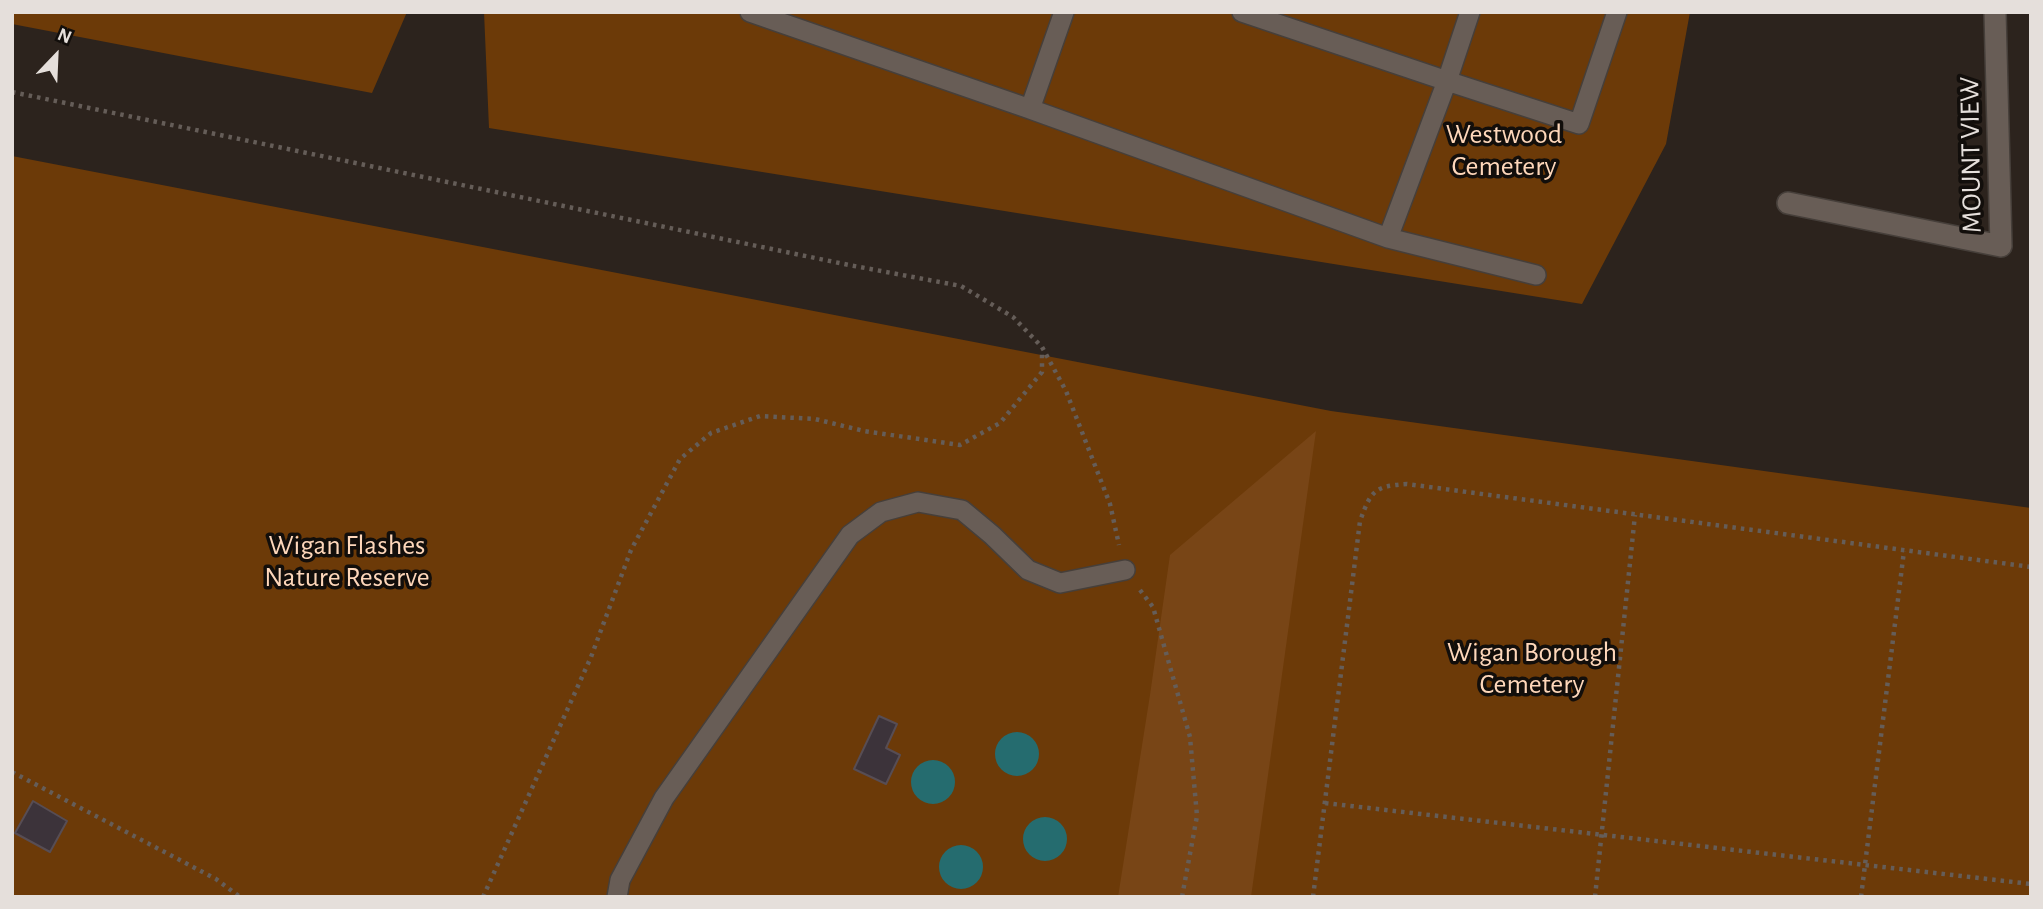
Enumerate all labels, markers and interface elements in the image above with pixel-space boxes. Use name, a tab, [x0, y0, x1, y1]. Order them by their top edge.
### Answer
north arrow	[21, 21, 91, 91]
text: N	[55, 25, 74, 48]
street label: MOUNT VIEW	[1953, 77, 1989, 233]
park label: Westwood Cemetery	[1446, 118, 1562, 184]
park label: Wigan Flashes Nature Reserve	[264, 529, 430, 595]
park label: Wigan Borough Cemetery	[1447, 636, 1617, 702]

